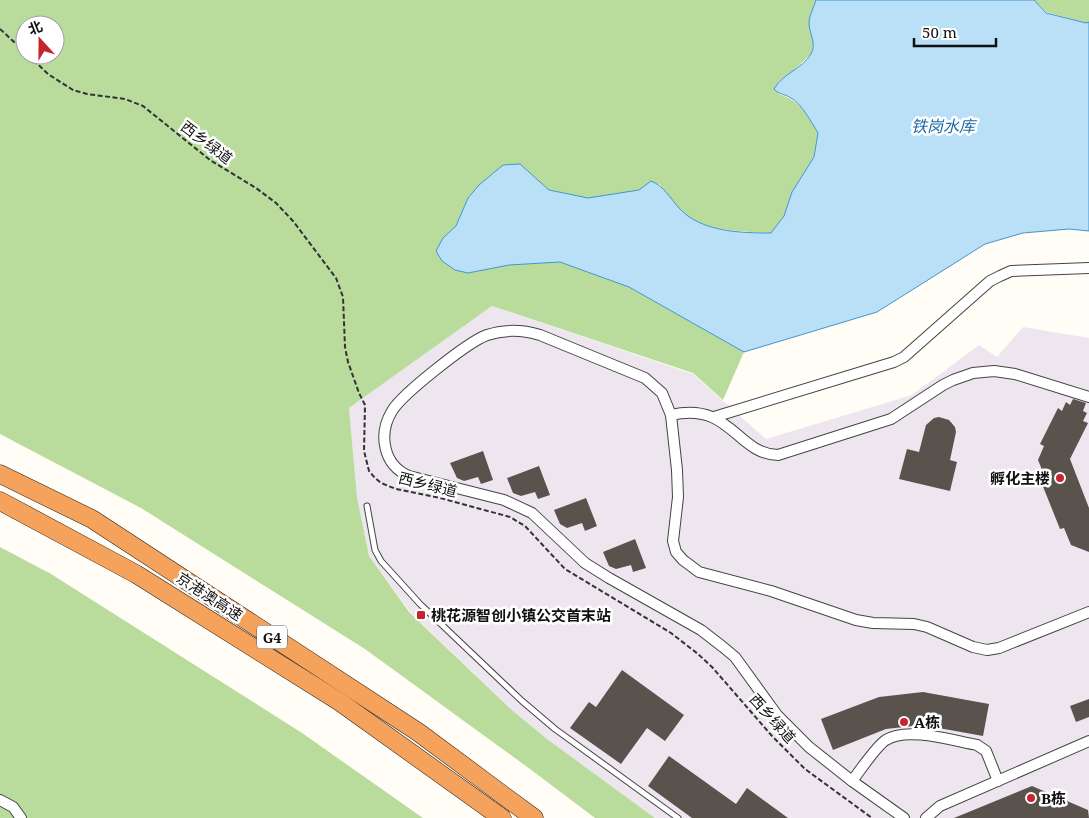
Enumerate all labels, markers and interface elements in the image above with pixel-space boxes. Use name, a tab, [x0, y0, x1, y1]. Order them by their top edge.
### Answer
north arrow	[15, 15, 65, 65]
scale bar	[914, 15, 996, 47]
text: 北	[25, 16, 45, 39]
text: 50 m	[922, 22, 957, 42]
water label: 铁岗水库	[911, 115, 978, 137]
street label: 西乡绿道	[177, 116, 237, 168]
street label: 西乡绿道	[396, 467, 460, 501]
place label: 孵化主楼	[990, 468, 1050, 488]
marker: 孵化主楼	[1054, 472, 1066, 484]
street label: 京港澳高速	[173, 567, 247, 625]
place label: 桃花源智创小镇公交首末站	[431, 605, 611, 625]
marker: 桃花源智创小镇公交首末站	[415, 609, 427, 621]
road number: G4	[257, 626, 287, 649]
street label: 西乡绿道	[745, 689, 801, 747]
place label: A栋	[914, 712, 940, 732]
marker: A栋	[898, 716, 910, 728]
place label: B栋	[1041, 788, 1066, 808]
marker: B栋	[1025, 792, 1037, 804]

